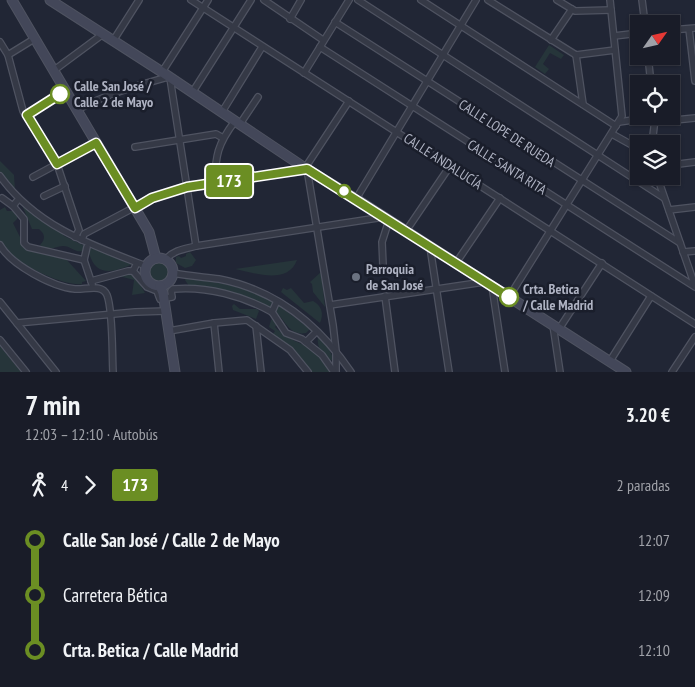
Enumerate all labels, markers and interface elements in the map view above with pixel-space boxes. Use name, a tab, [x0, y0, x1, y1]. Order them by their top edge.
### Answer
north arrow	[630, 15, 680, 65]
map controls	[630, 15, 680, 185]
button: locate	[630, 75, 680, 125]
place label: Calle San José / Calle 2 de Mayo	[74, 77, 153, 111]
marker: Calle San José / Calle 2 de Mayo	[50, 84, 70, 104]
street label: CALLE LOPE DE RUEDA	[455, 95, 559, 171]
street label: CALLE ANDALUCÍA	[400, 129, 486, 193]
street label: CALLE SANTA RITA	[464, 135, 550, 199]
button: layers	[630, 135, 680, 185]
line badge: 173	[200, 165, 258, 197]
text: 173	[216, 169, 242, 192]
unlabelled marker	[337, 184, 351, 198]
place label: Parroquia de San José	[366, 260, 423, 294]
marker: Parroquia de San José	[350, 271, 362, 283]
place label: Crta. Betica / Calle Madrid	[522, 280, 593, 314]
marker: Crta. Betica / Calle Madrid	[499, 287, 519, 307]
text: 7 min	[25, 386, 80, 423]
text: 3.20 €	[626, 403, 670, 427]
text: 12:03 – 12:10 · Autobús	[25, 424, 158, 444]
icon: walk	[25, 471, 53, 499]
icon: forward	[76, 471, 104, 499]
text: 173	[122, 473, 148, 496]
text: 4	[61, 475, 68, 495]
text: 2 paradas	[617, 475, 670, 495]
text: Calle San José / Calle 2 de Mayo	[63, 528, 280, 552]
text: 12:07	[638, 530, 670, 550]
text: Carretera Bética	[63, 583, 168, 607]
text: 12:09	[638, 585, 670, 605]
text: Crta. Betica / Calle Madrid	[63, 638, 239, 662]
text: 12:10	[638, 640, 670, 660]

